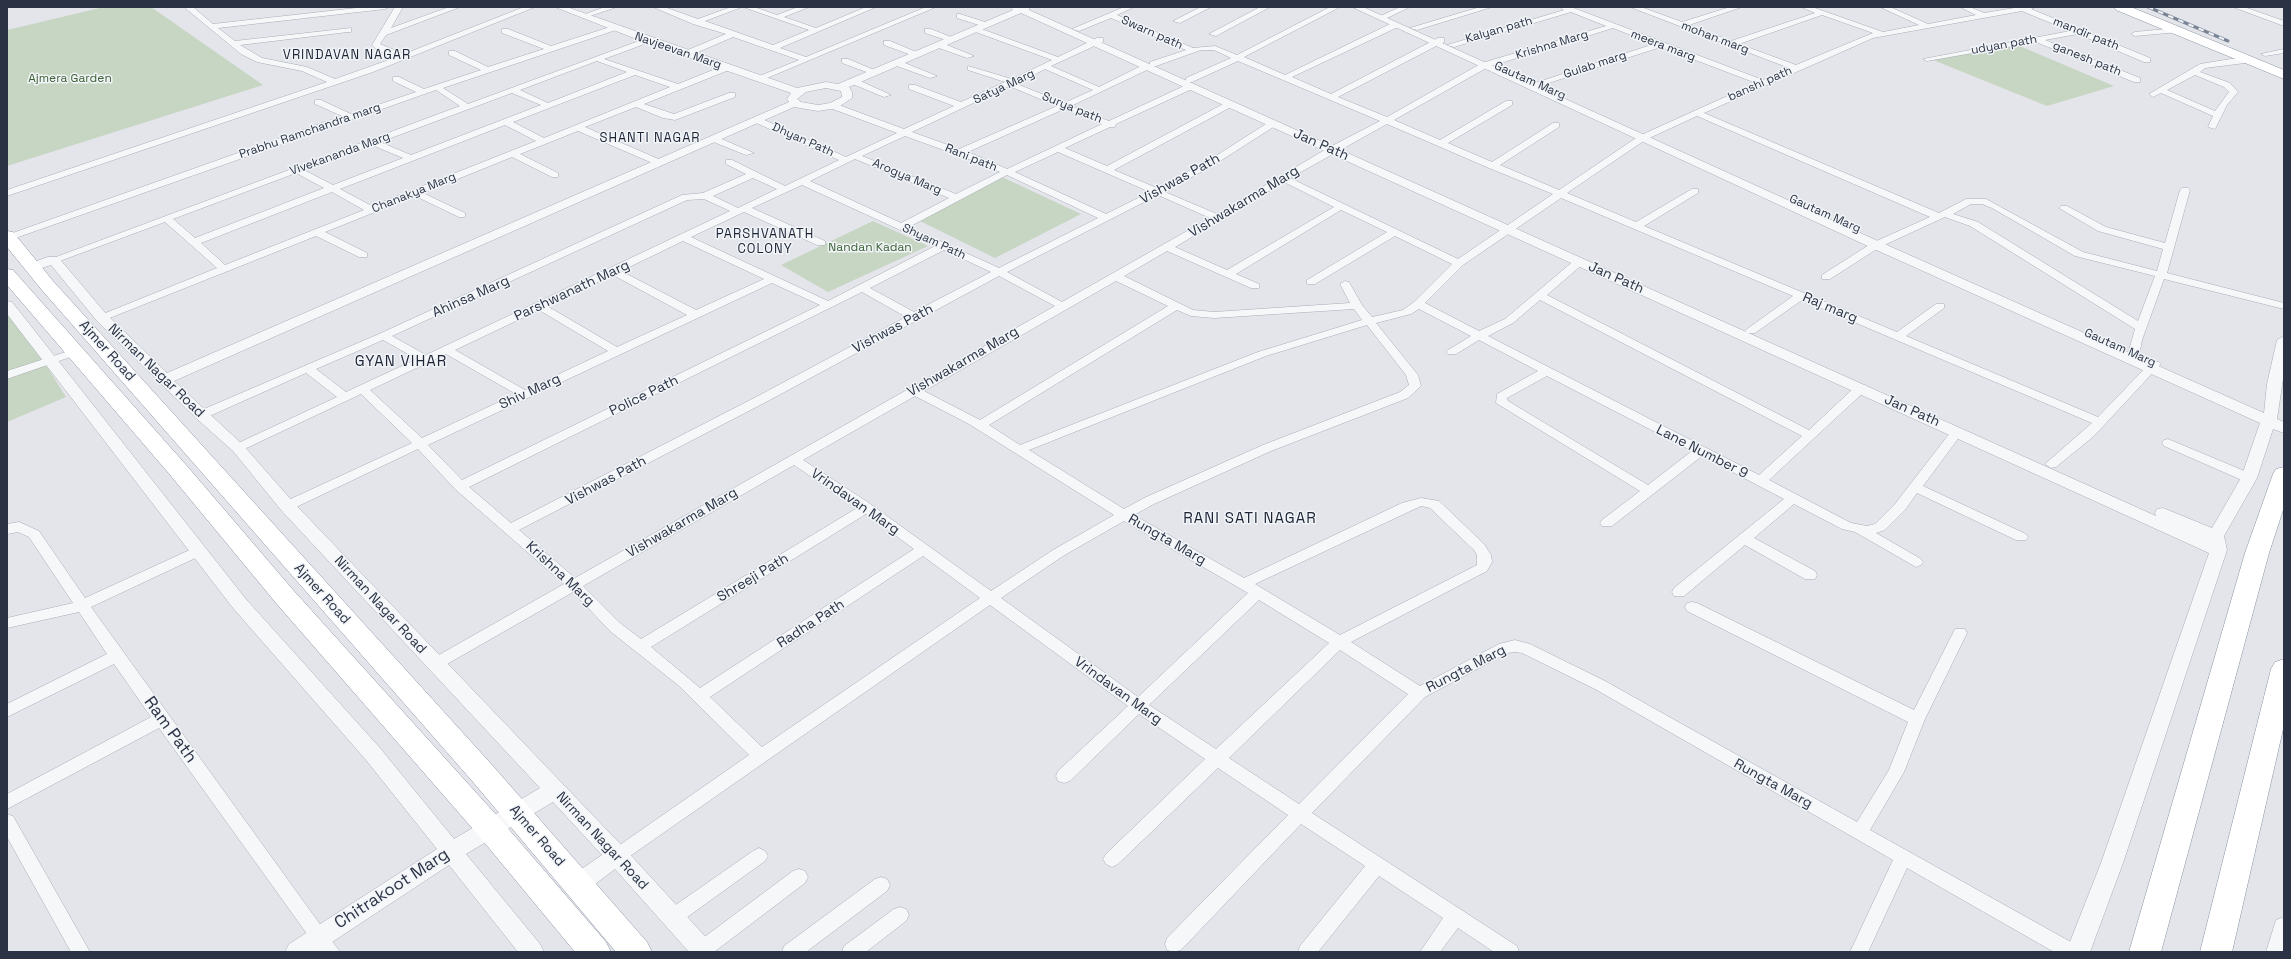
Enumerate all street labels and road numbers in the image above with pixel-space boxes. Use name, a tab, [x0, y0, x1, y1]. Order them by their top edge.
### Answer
street label: Swarn path	[1119, 13, 1185, 53]
street label: Kalyan path	[1464, 14, 1534, 46]
street label: mandir path	[2051, 14, 2121, 54]
street label: mohan marg	[1679, 18, 1751, 58]
street label: Krishna Marg	[1514, 27, 1590, 63]
street label: meera marg	[1629, 27, 1697, 65]
street label: Navjeevan Marg	[633, 29, 723, 73]
street label: udyan path	[1970, 32, 2038, 58]
street label: ganesh path	[2050, 39, 2124, 79]
street label: Gulab marg	[1562, 48, 1628, 82]
street label: Gautam Marg	[1492, 59, 1568, 103]
street label: banshi path	[1726, 63, 1794, 105]
street label: Satya Marg	[971, 67, 1037, 107]
street label: Surya path	[1040, 89, 1104, 127]
street label: Prabhu Ramchandra marg	[237, 100, 383, 162]
street label: Dhyan Path	[770, 120, 836, 160]
street label: Jan Path	[1291, 125, 1351, 165]
street label: Vivekananda Marg	[288, 129, 392, 179]
street label: Rani path	[943, 141, 999, 175]
street label: Vishwas Path	[1137, 150, 1223, 208]
street label: Arogya Marg	[870, 156, 944, 198]
street label: Vishwakarma Marg	[1186, 162, 1302, 242]
street label: Chanakya Marg	[370, 170, 458, 216]
street label: Gautam Marg	[1787, 192, 1863, 236]
street label: Shyam Path	[900, 221, 968, 263]
street label: Parshwanath Marg	[512, 257, 632, 325]
street label: Jan Path	[1586, 258, 1646, 298]
street label: Ahinsa Marg	[430, 273, 512, 321]
street label: Raj marg	[1800, 289, 1860, 327]
street label: Vishwas Path	[850, 301, 936, 357]
street label: Ajmer Road	[75, 317, 139, 385]
street label: Nirman Nagar Road	[104, 321, 208, 421]
street label: Vishwakarma Marg	[904, 323, 1022, 401]
street label: Gautam Marg	[2082, 326, 2158, 370]
street label: Shiv Marg	[497, 370, 563, 414]
street label: Police Path	[607, 372, 681, 420]
street label: Jan Path	[1882, 391, 1942, 431]
street label: Lane Number 9	[1653, 422, 1751, 482]
street label: Vishwas Path	[563, 453, 649, 509]
street label: Vrindavan Marg	[807, 465, 903, 539]
street label: Vishwakarma Marg	[623, 484, 741, 562]
street label: Rungta Marg	[1125, 511, 1209, 569]
street label: Krishna Marg	[522, 538, 598, 610]
street label: Shreeji Path	[714, 550, 792, 606]
street label: Nirman Nagar Road	[330, 553, 430, 657]
street label: Ajmer Road	[290, 560, 354, 628]
street label: Radha Path	[774, 596, 848, 652]
street label: Rungta Marg	[1423, 642, 1509, 696]
street label: Vrindavan Marg	[1071, 654, 1165, 728]
street label: Ram Path	[139, 693, 201, 767]
street label: Rungta Marg	[1731, 756, 1815, 812]
street label: Nirman Nagar Road	[552, 789, 652, 893]
street label: Ajmer Road	[506, 802, 568, 870]
street label: Chitrakoot Marg	[331, 844, 453, 934]

